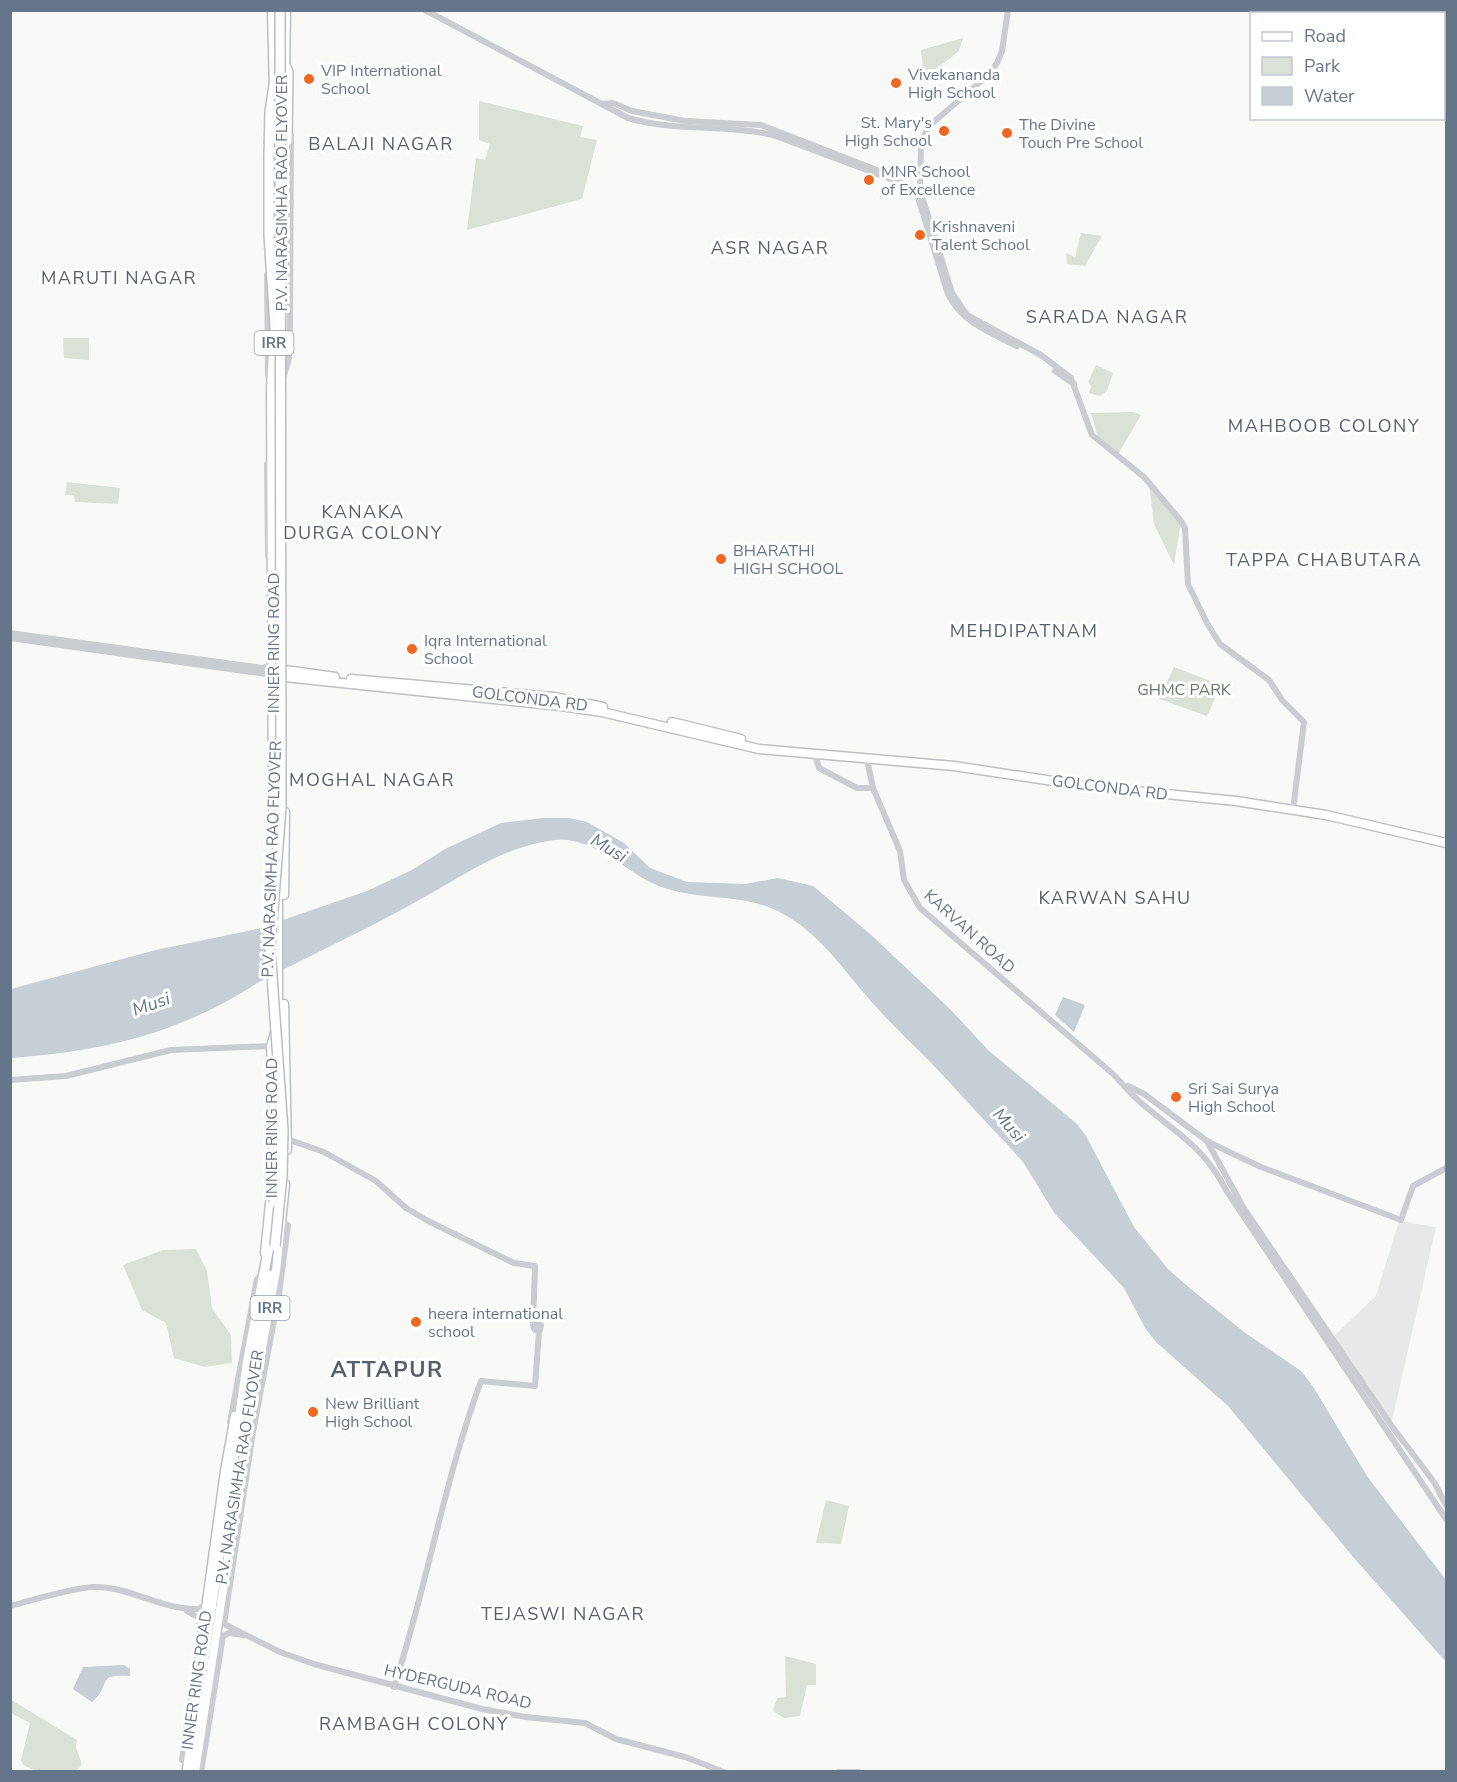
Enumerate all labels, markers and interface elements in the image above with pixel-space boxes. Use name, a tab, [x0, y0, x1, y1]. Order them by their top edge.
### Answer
legend	[1250, 12, 1445, 120]
text: Road	[1304, 24, 1346, 48]
text: Park	[1304, 54, 1341, 78]
place label: VIP International School	[320, 60, 442, 100]
place label: Vivekananda High School	[907, 64, 1000, 104]
marker: VIP International School	[302, 72, 316, 86]
street label: P.V. NARASIMHA RAO FLYOVER	[271, 74, 293, 312]
marker: Vivekananda High School	[889, 76, 903, 90]
text: Water	[1304, 84, 1355, 108]
place label: St. Mary's High School	[845, 112, 932, 152]
place label: The Divine Touch Pre School	[1019, 114, 1143, 154]
marker: St. Mary's High School	[937, 124, 951, 138]
marker: The Divine Touch Pre School	[1000, 126, 1014, 140]
district label: BALAJI NAGAR	[308, 132, 454, 156]
place label: MNR School of Excellence	[881, 161, 975, 201]
marker: MNR School of Excellence	[862, 173, 876, 187]
place label: Krishnaveni Talent School	[932, 216, 1030, 256]
marker: Krishnaveni Talent School	[913, 228, 927, 242]
district label: ASR NAGAR	[711, 236, 829, 260]
district label: MARUTI NAGAR	[41, 266, 197, 290]
district label: SARADA NAGAR	[1026, 305, 1188, 329]
road number: IRR	[254, 331, 294, 355]
district label: MAHBOOB COLONY	[1228, 414, 1420, 438]
district label: KANAKA DURGA COLONY	[283, 500, 443, 545]
place label: BHARATHI HIGH SCHOOL	[733, 540, 844, 580]
district label: TAPPA CHABUTARA	[1226, 548, 1422, 572]
marker: BHARATHI HIGH SCHOOL	[714, 552, 728, 566]
street label: INNER RING ROAD	[263, 573, 285, 713]
district label: MEHDIPATNAM	[950, 619, 1098, 643]
place label: Iqra International School	[424, 630, 547, 670]
marker: Iqra International School	[405, 642, 419, 656]
park label: GHMC PARK	[1137, 679, 1232, 701]
street label: GOLCONDA RD	[471, 681, 589, 717]
street label: P.V. NARASIMHA RAO FLYOVER	[257, 740, 287, 978]
district label: MOGHAL NAGAR	[289, 768, 455, 792]
street label: GOLCONDA RD	[1051, 770, 1169, 806]
water label: Musi	[586, 828, 632, 869]
street label: KARVAN ROAD	[919, 885, 1020, 979]
district label: KARWAN SAHU	[1038, 886, 1192, 910]
water label: Musi	[129, 986, 174, 1022]
street label: INNER RING ROAD	[261, 1058, 283, 1198]
place label: Sri Sai Surya High School	[1188, 1078, 1279, 1118]
marker: Sri Sai Surya High School	[1169, 1090, 1183, 1104]
water label: Musi	[987, 1103, 1031, 1148]
road number: IRR	[250, 1296, 290, 1320]
place label: heera international school	[428, 1303, 563, 1343]
marker: heera international school	[409, 1315, 423, 1329]
street label: P.V. NARASIMHA RAO FLYOVER	[211, 1348, 269, 1586]
district label: ATTAPUR	[330, 1355, 444, 1385]
place label: New Brilliant High School	[325, 1393, 420, 1433]
marker: New Brilliant High School	[306, 1405, 320, 1419]
district label: TEJASWI NAGAR	[481, 1602, 645, 1626]
street label: INNER RING ROAD	[176, 1609, 218, 1751]
street label: HYDERGUDA ROAD	[382, 1659, 534, 1715]
district label: RAMBAGH COLONY	[319, 1712, 509, 1736]

